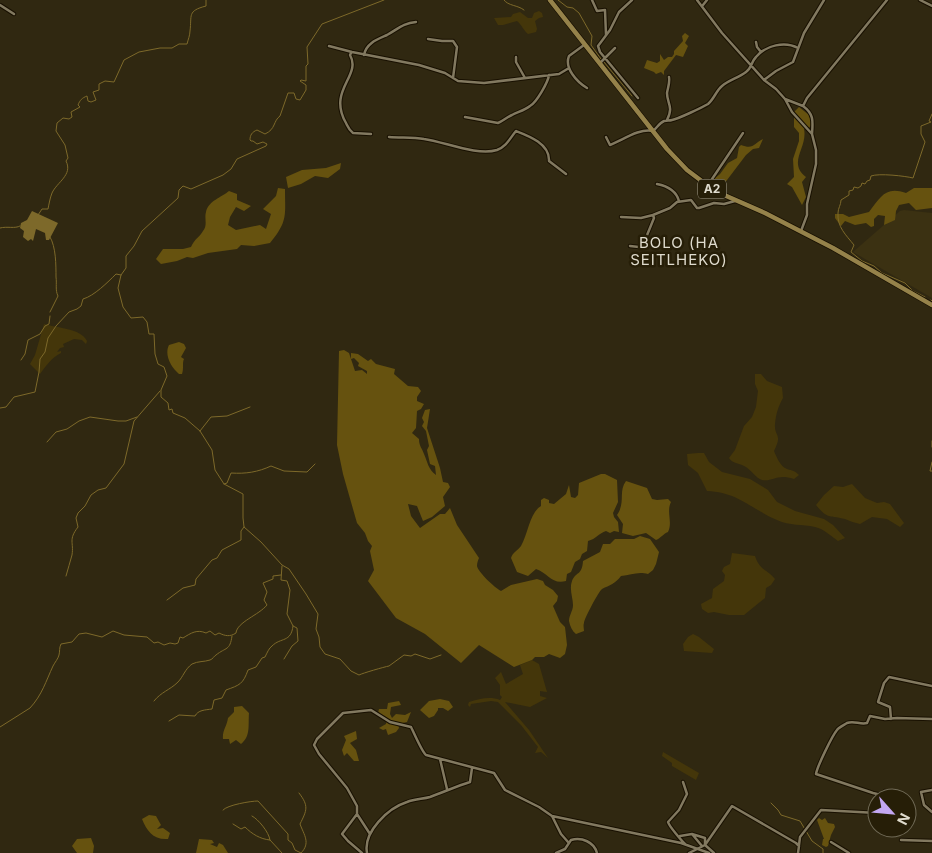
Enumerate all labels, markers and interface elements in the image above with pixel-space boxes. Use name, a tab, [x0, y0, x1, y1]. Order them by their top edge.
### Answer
road number: A2	[698, 180, 726, 198]
district label: BOLO (HA SEITLHEKO)	[630, 233, 728, 269]
north arrow	[867, 788, 917, 838]
text: N	[894, 811, 914, 828]

